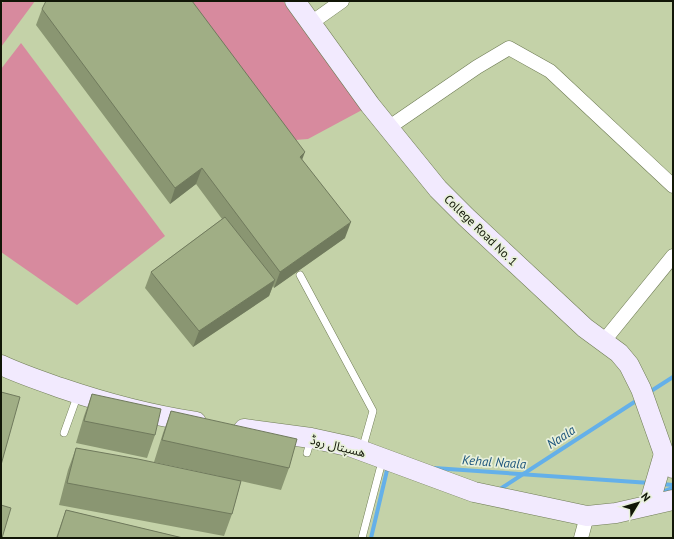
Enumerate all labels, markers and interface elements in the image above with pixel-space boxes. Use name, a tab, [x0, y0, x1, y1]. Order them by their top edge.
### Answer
street label: College Road No. 1	[441, 191, 521, 269]
water label: Naala	[543, 421, 579, 453]
street label: ھسپتال روڈ	[308, 432, 367, 461]
water label: Kehal Naala	[461, 451, 527, 473]
north arrow	[618, 483, 658, 523]
text: N	[638, 490, 654, 504]

